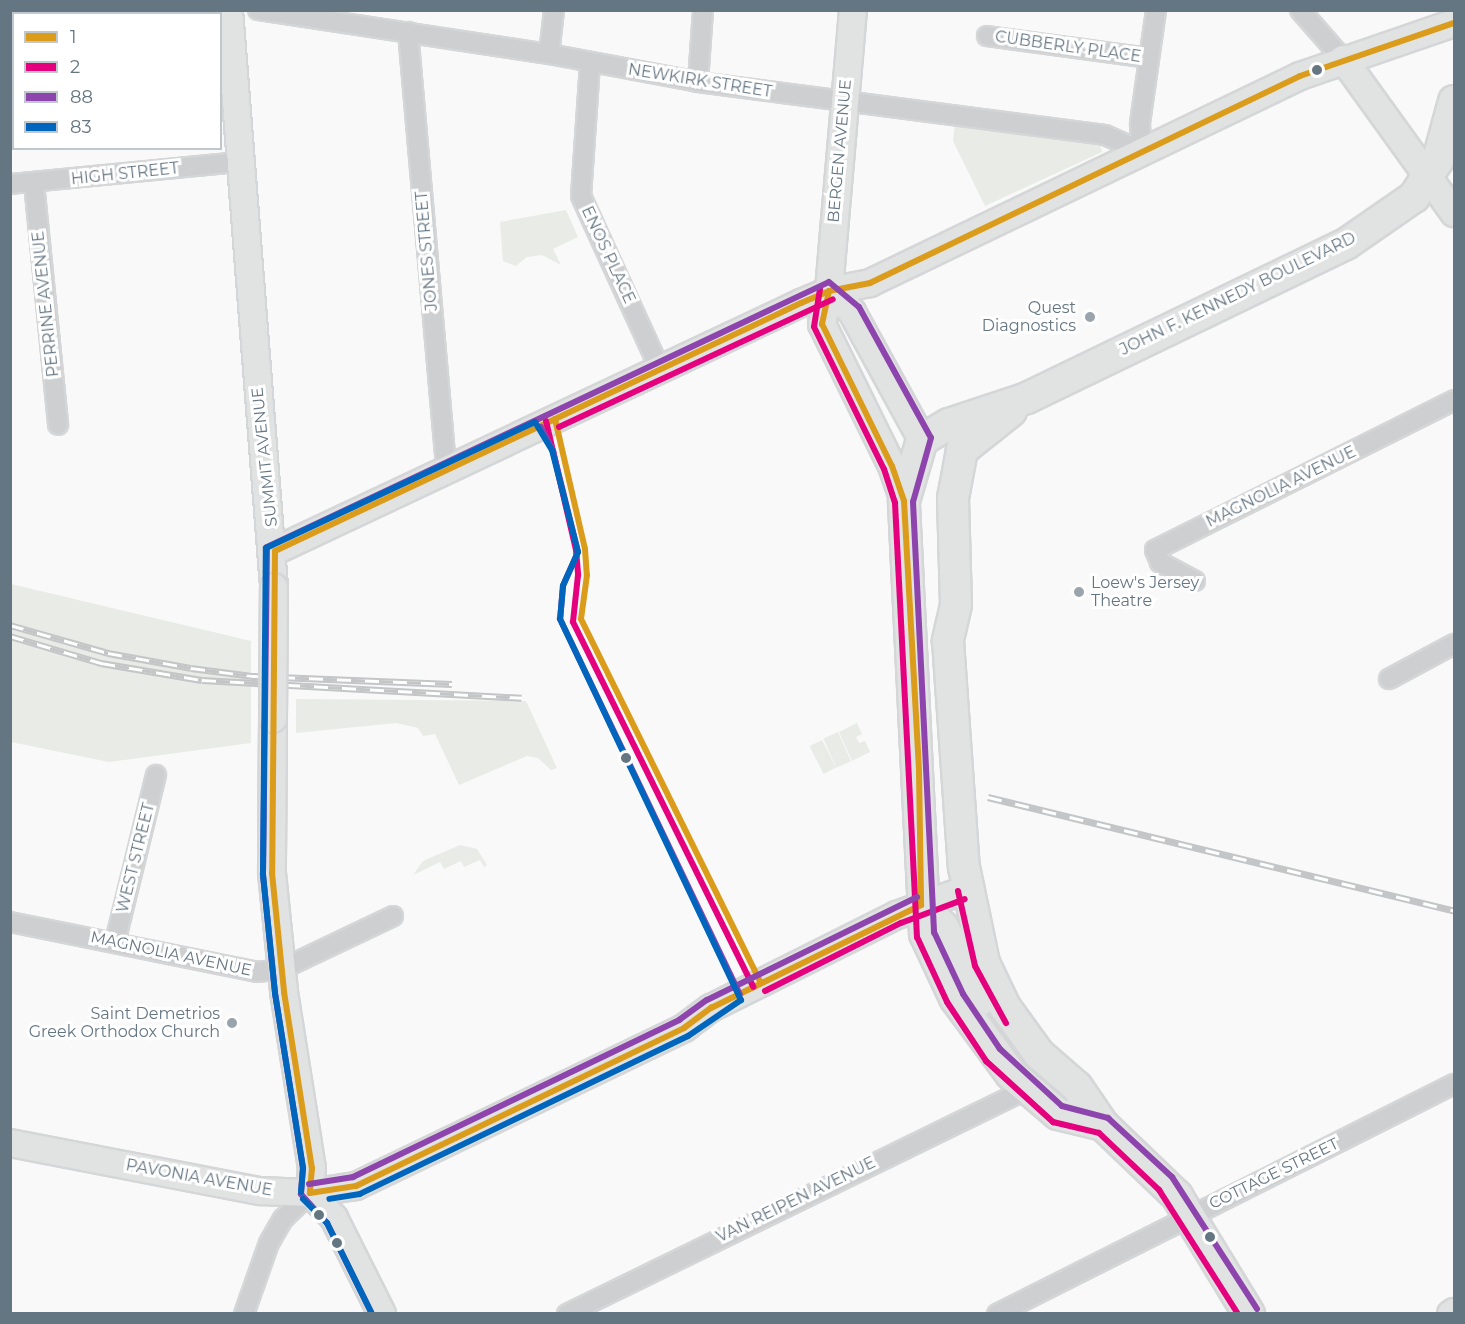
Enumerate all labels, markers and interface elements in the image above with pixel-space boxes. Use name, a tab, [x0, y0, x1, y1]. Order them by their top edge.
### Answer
legend	[12, 12, 222, 150]
text: 1	[70, 26, 77, 48]
street label: CUBBERLY PLACE	[994, 27, 1142, 67]
text: 2	[70, 56, 80, 78]
street label: NEWKIRK STREET	[627, 60, 773, 102]
unlabelled marker	[1311, 64, 1323, 76]
street label: BERGEN AVENUE	[824, 79, 856, 223]
text: 88	[70, 86, 93, 108]
text: 83	[70, 116, 92, 138]
street label: HIGH STREET	[70, 159, 180, 189]
street label: JONES STREET	[412, 190, 442, 312]
street label: ENOS PLACE	[577, 203, 639, 307]
street label: JOHN F. KENNEDY BOULEVARD	[1117, 228, 1359, 360]
street label: PERRINE AVENUE	[29, 230, 63, 378]
place label: Quest Diagnostics	[982, 298, 1076, 336]
marker: Quest Diagnostics	[1081, 308, 1099, 326]
street label: SUMMIT AVENUE	[248, 386, 282, 528]
street label: MAGNOLIA AVENUE	[1203, 442, 1359, 532]
place label: Loew's Jersey Theatre	[1091, 573, 1199, 611]
marker: Loew's Jersey Theatre	[1072, 585, 1086, 599]
unlabelled marker	[620, 752, 632, 764]
street label: WEST STREET	[113, 801, 159, 915]
street label: MAGNOLIA AVENUE	[89, 928, 253, 980]
place label: Saint Demetrios Greek Orthodox Church	[29, 1004, 220, 1042]
marker: Saint Demetrios Greek Orthodox Church	[225, 1016, 239, 1030]
street label: COTTAGE STREET	[1206, 1134, 1342, 1214]
street label: VAN REIPEN AVENUE	[713, 1153, 879, 1247]
street label: PAVONIA AVENUE	[124, 1156, 274, 1200]
unlabelled marker	[313, 1209, 325, 1221]
unlabelled marker	[1204, 1231, 1216, 1243]
unlabelled marker	[331, 1237, 343, 1249]

